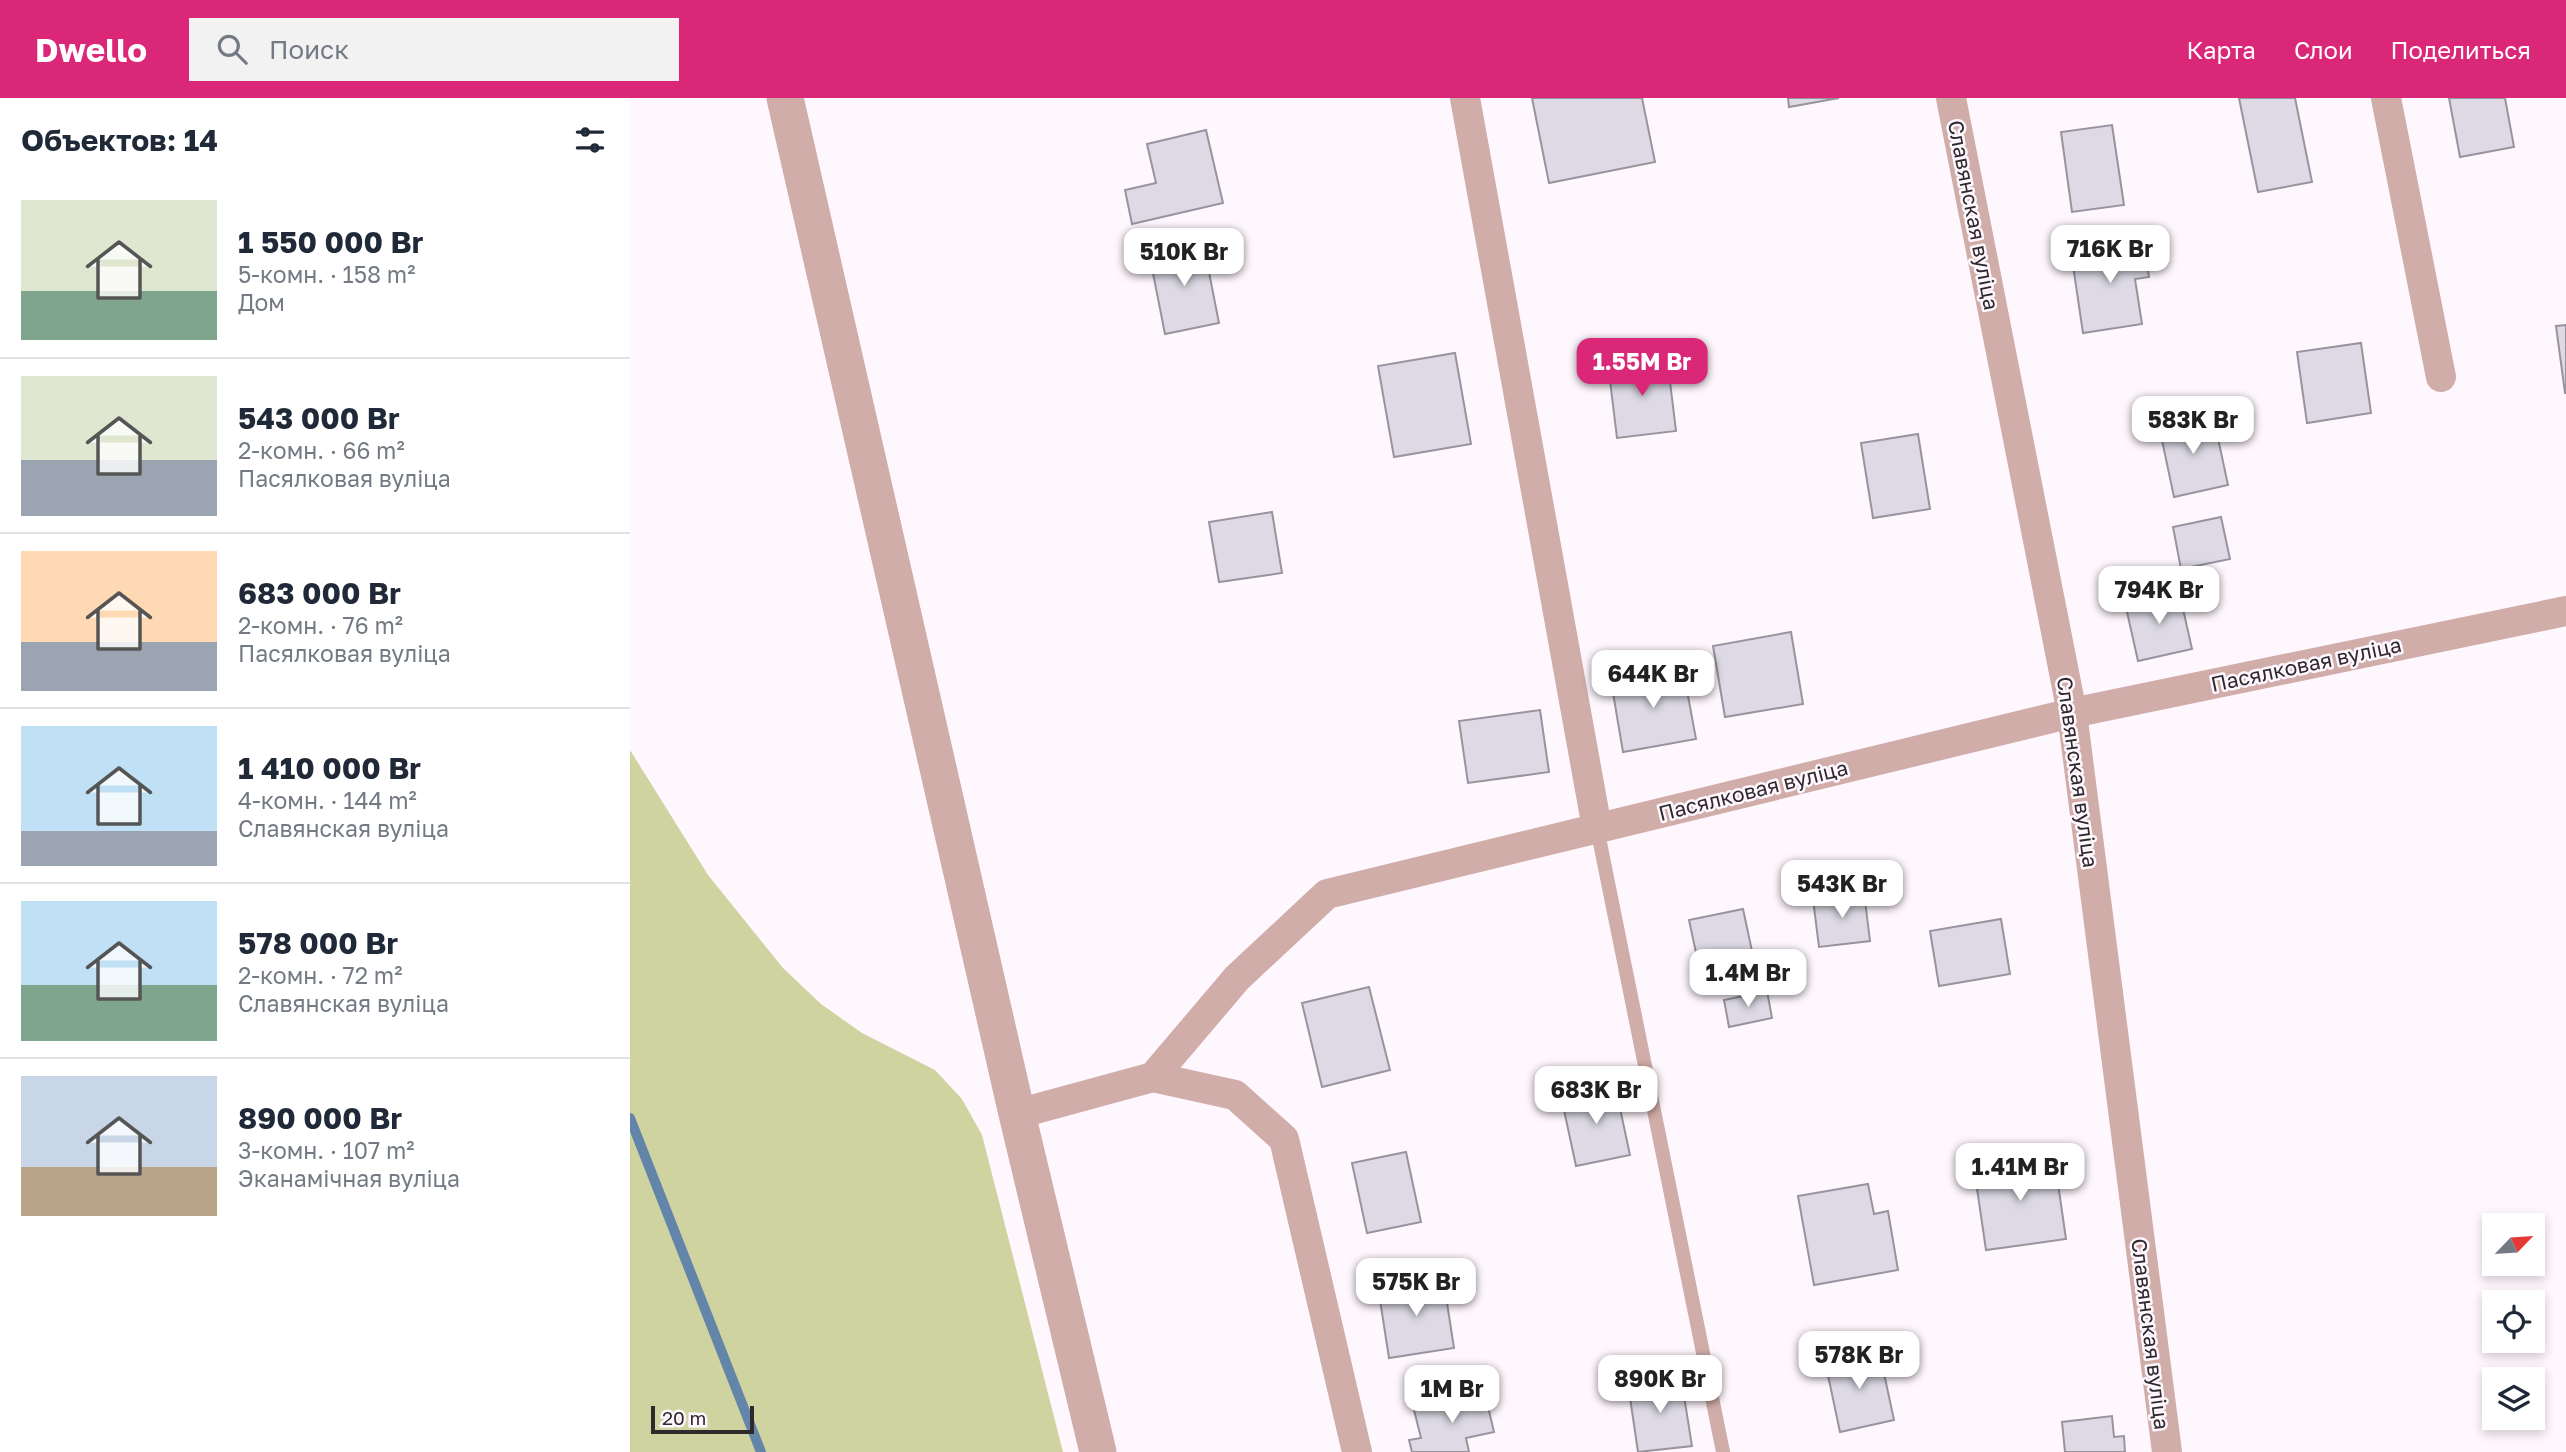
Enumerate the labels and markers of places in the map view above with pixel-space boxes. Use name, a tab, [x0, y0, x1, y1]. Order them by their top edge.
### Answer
pin: 716K Br	[2045, 226, 2175, 285]
pin: 510K Br	[1119, 228, 1249, 288]
pin: 1.55M Br	[1570, 338, 1714, 398]
pin: 583K Br	[2128, 396, 2258, 456]
pin: 794K Br	[2094, 566, 2224, 626]
pin: 644K Br	[1588, 650, 1718, 710]
pin: 543K Br	[1777, 860, 1907, 920]
pin: 1.4M Br	[1683, 950, 1813, 1009]
pin: 683K Br	[1531, 1066, 1661, 1126]
pin: 1.41M Br	[1948, 1144, 2092, 1203]
pin: 575K Br	[1351, 1258, 1481, 1318]
pin: 578K Br	[1794, 1332, 1924, 1391]
pin: 890K Br	[1595, 1356, 1725, 1415]
pin: 1M Br	[1403, 1366, 1501, 1425]

